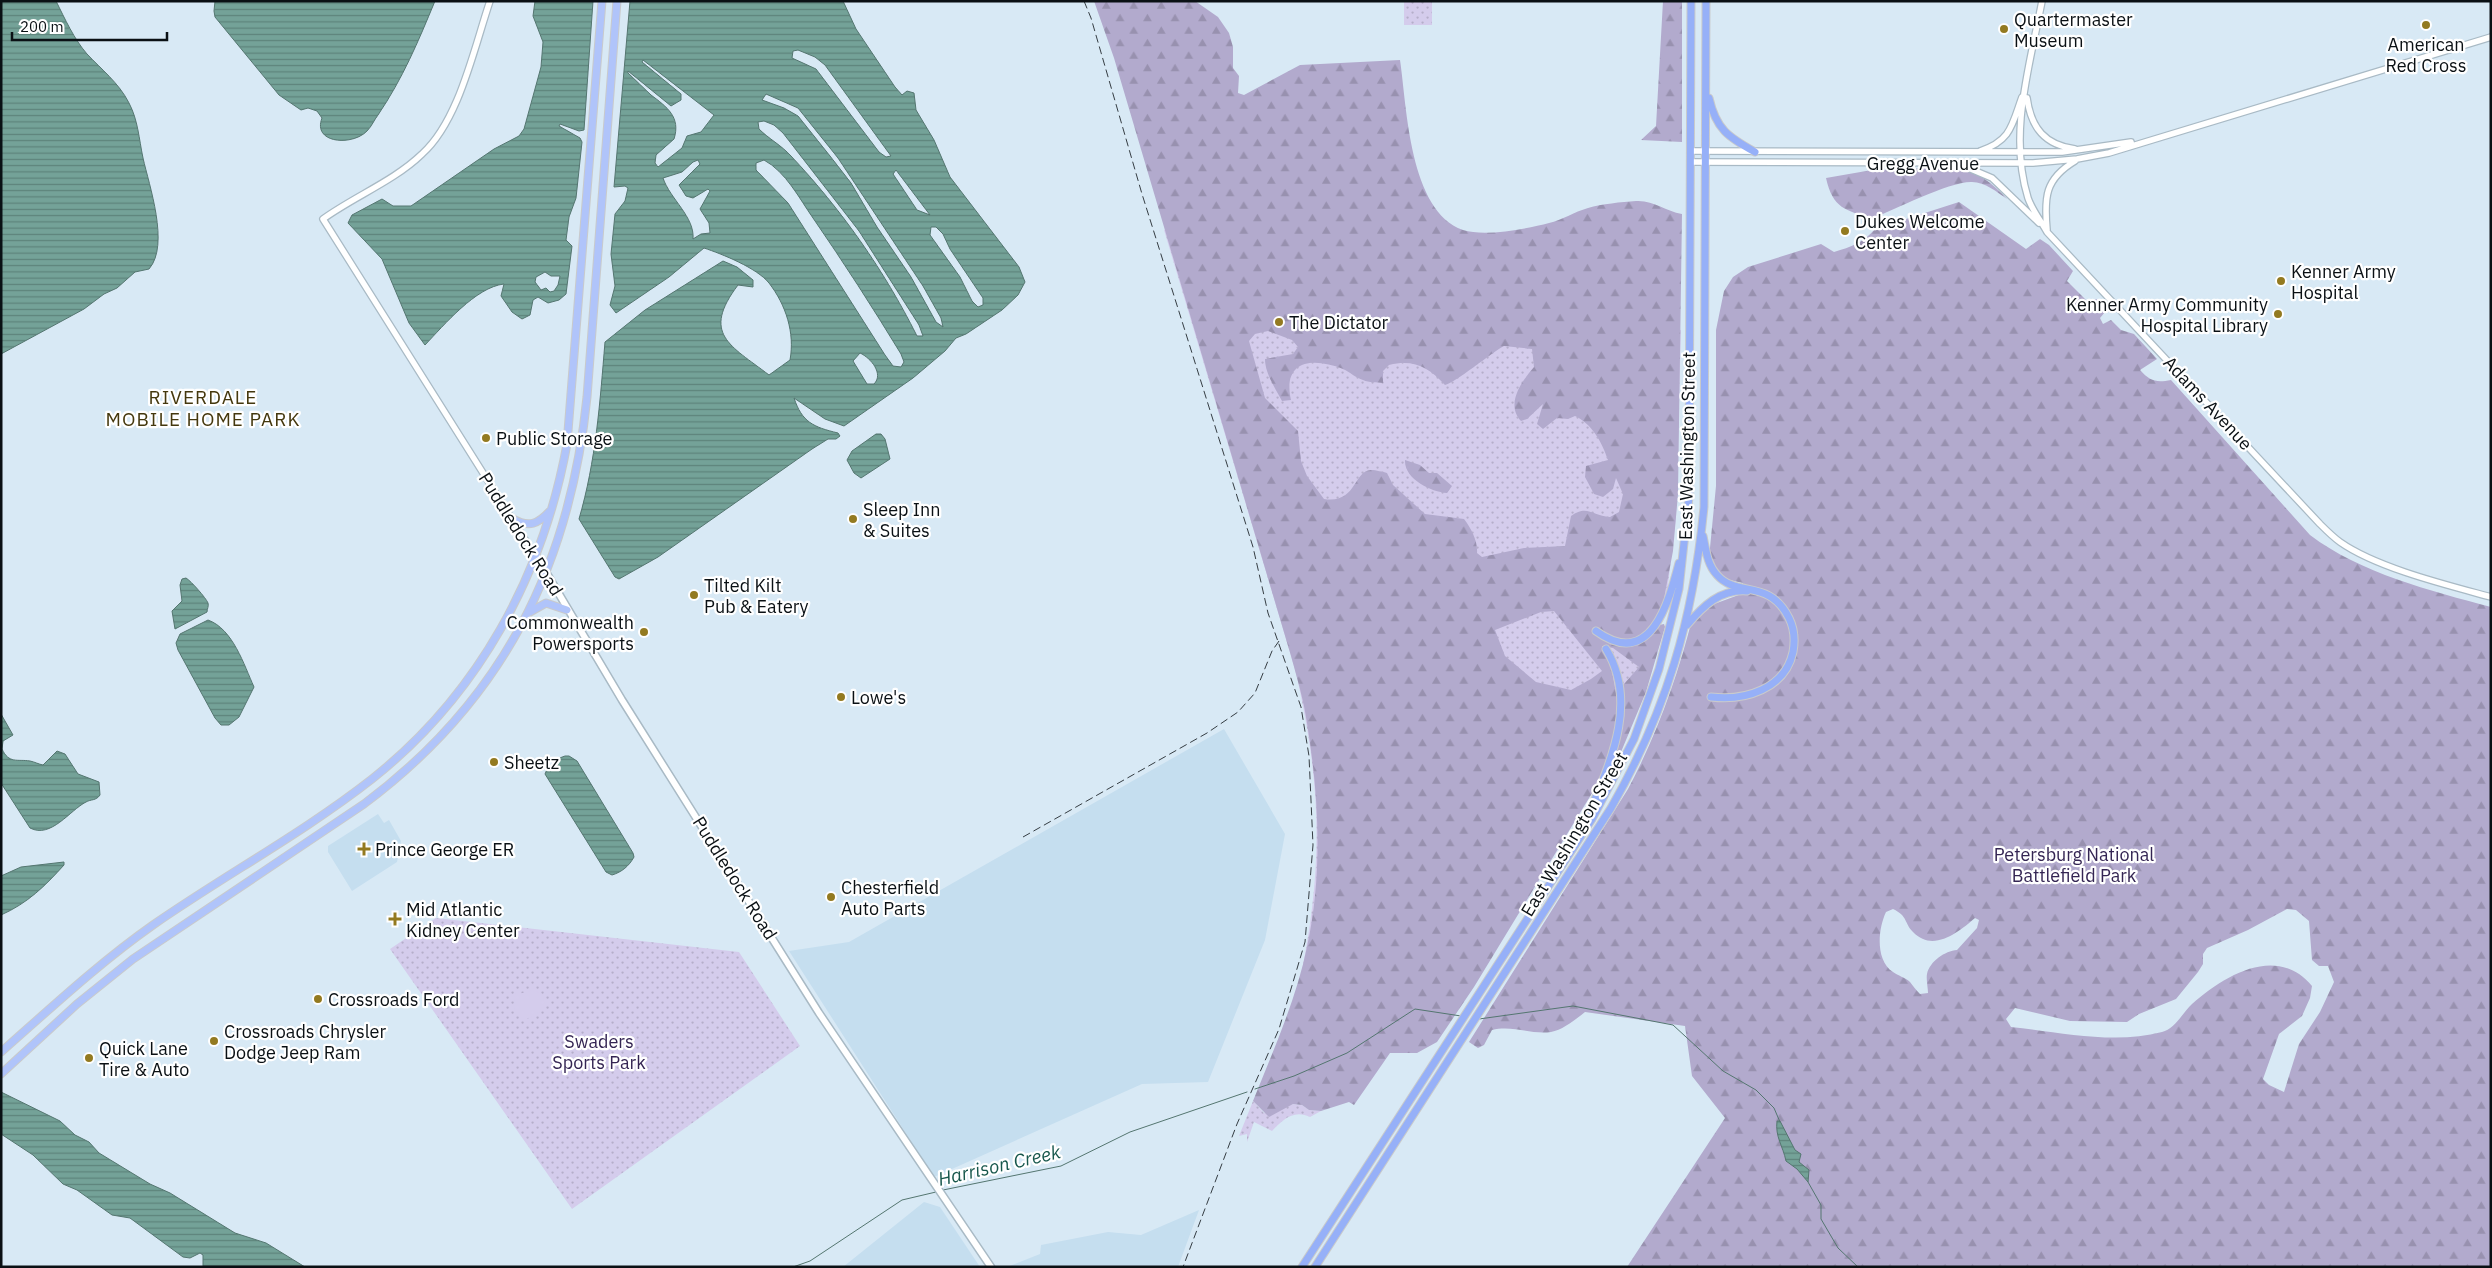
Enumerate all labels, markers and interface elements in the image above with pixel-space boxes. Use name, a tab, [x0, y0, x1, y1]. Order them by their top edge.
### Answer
place label: Quartermaster Museum	[2014, 8, 2133, 52]
scale bar	[12, 10, 168, 42]
text: 200 m	[20, 17, 64, 36]
marker: American Red Cross	[2420, 19, 2432, 31]
marker: Quartermaster Museum	[1998, 23, 2010, 35]
place label: American Red Cross	[2385, 33, 2467, 77]
street label: Gregg Avenue	[1867, 152, 1979, 175]
place label: Dukes Welcome Center	[1855, 210, 1985, 254]
marker: Dukes Welcome Center	[1839, 225, 1851, 237]
place label: Kenner Army Hospital	[2291, 260, 2396, 304]
marker: Kenner Army Hospital	[2275, 275, 2287, 287]
place label: Kenner Army Community Hospital Library	[2066, 293, 2268, 337]
marker: Kenner Army Community Hospital Library	[2272, 308, 2284, 320]
place label: The Dictator	[1289, 311, 1389, 334]
marker: The Dictator	[1273, 316, 1285, 328]
street label: Adams Avenue	[2159, 351, 2258, 455]
street label: East Washington Street	[1674, 352, 1700, 540]
district label: RIVERDALE MOBILE HOME PARK	[106, 385, 300, 431]
place label: Public Storage	[496, 427, 613, 450]
marker: Public Storage	[480, 432, 492, 444]
street label: Puddledock Road	[474, 468, 568, 600]
place label: Sleep Inn & Suites	[863, 498, 940, 542]
marker: Sleep Inn & Suites	[847, 513, 859, 525]
place label: Tilted Kilt Pub & Eatery	[704, 574, 809, 618]
marker: Tilted Kilt Pub & Eatery	[688, 589, 700, 601]
place label: Commonwealth Powersports	[507, 611, 634, 655]
marker: Commonwealth Powersports	[638, 626, 650, 638]
place label: Lowe's	[851, 686, 906, 709]
marker: Lowe's	[835, 691, 847, 703]
street label: East Washington Street	[1516, 747, 1632, 921]
place label: Sheetz	[504, 751, 559, 774]
marker: Sheetz	[488, 756, 500, 768]
street label: Puddledock Road	[688, 812, 782, 944]
place label: Prince George ER	[375, 838, 514, 861]
marker: Prince George ER	[357, 842, 371, 856]
park label: Petersburg National Battlefield Park	[1994, 843, 2154, 887]
place label: Chesterfield Auto Parts	[841, 876, 939, 920]
marker: Chesterfield Auto Parts	[825, 891, 837, 903]
place label: Mid Atlantic Kidney Center	[406, 898, 520, 942]
marker: Mid Atlantic Kidney Center	[388, 912, 402, 926]
place label: Crossroads Ford	[328, 988, 460, 1011]
marker: Crossroads Ford	[312, 993, 324, 1005]
place label: Crossroads Chrysler Dodge Jeep Ram	[224, 1020, 387, 1064]
park label: Swaders Sports Park	[552, 1030, 646, 1074]
marker: Crossroads Chrysler Dodge Jeep Ram	[208, 1035, 220, 1047]
place label: Quick Lane Tire & Auto	[99, 1037, 189, 1081]
marker: Quick Lane Tire & Auto	[83, 1052, 95, 1064]
water label: Harrison Creek	[935, 1139, 1064, 1191]

